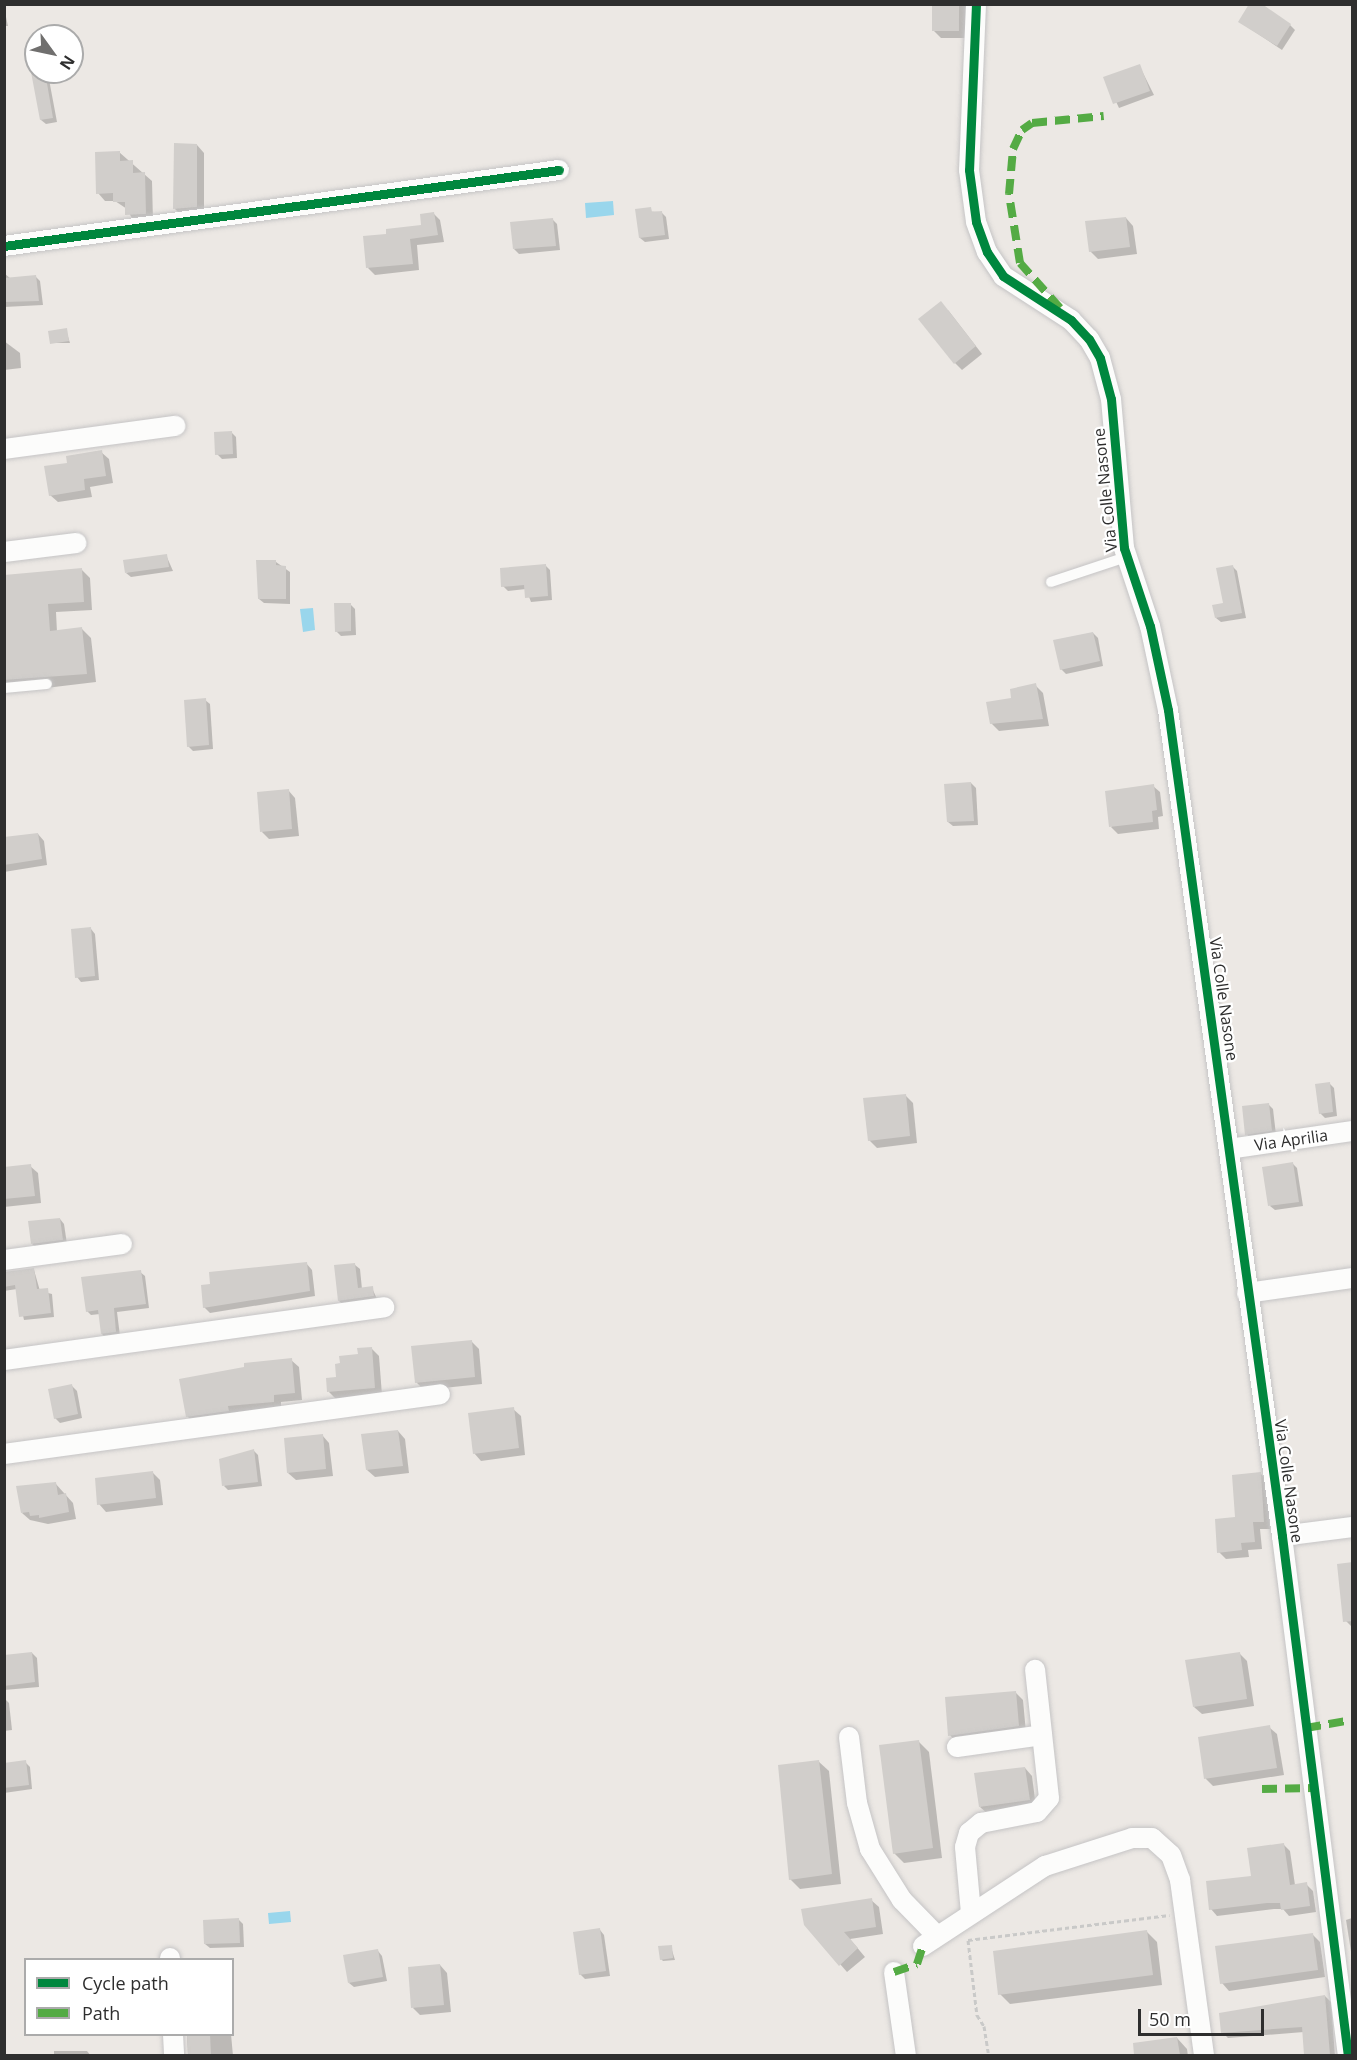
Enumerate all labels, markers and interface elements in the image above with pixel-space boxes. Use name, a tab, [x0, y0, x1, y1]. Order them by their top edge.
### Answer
north arrow	[24, 24, 84, 84]
text: N	[55, 51, 80, 74]
street label: Via Colle Nasone	[1089, 427, 1121, 553]
street label: Via Colle Nasone	[1206, 936, 1242, 1062]
street label: Via Aprilia	[1253, 1125, 1329, 1155]
street label: Via Colle Nasone	[1271, 1418, 1307, 1544]
legend	[24, 1958, 234, 2036]
text: Cycle path	[82, 1971, 169, 1995]
scale bar	[1141, 1997, 1267, 2035]
text: Path	[82, 2001, 120, 2025]
text: 50 m	[1149, 2007, 1191, 2031]

